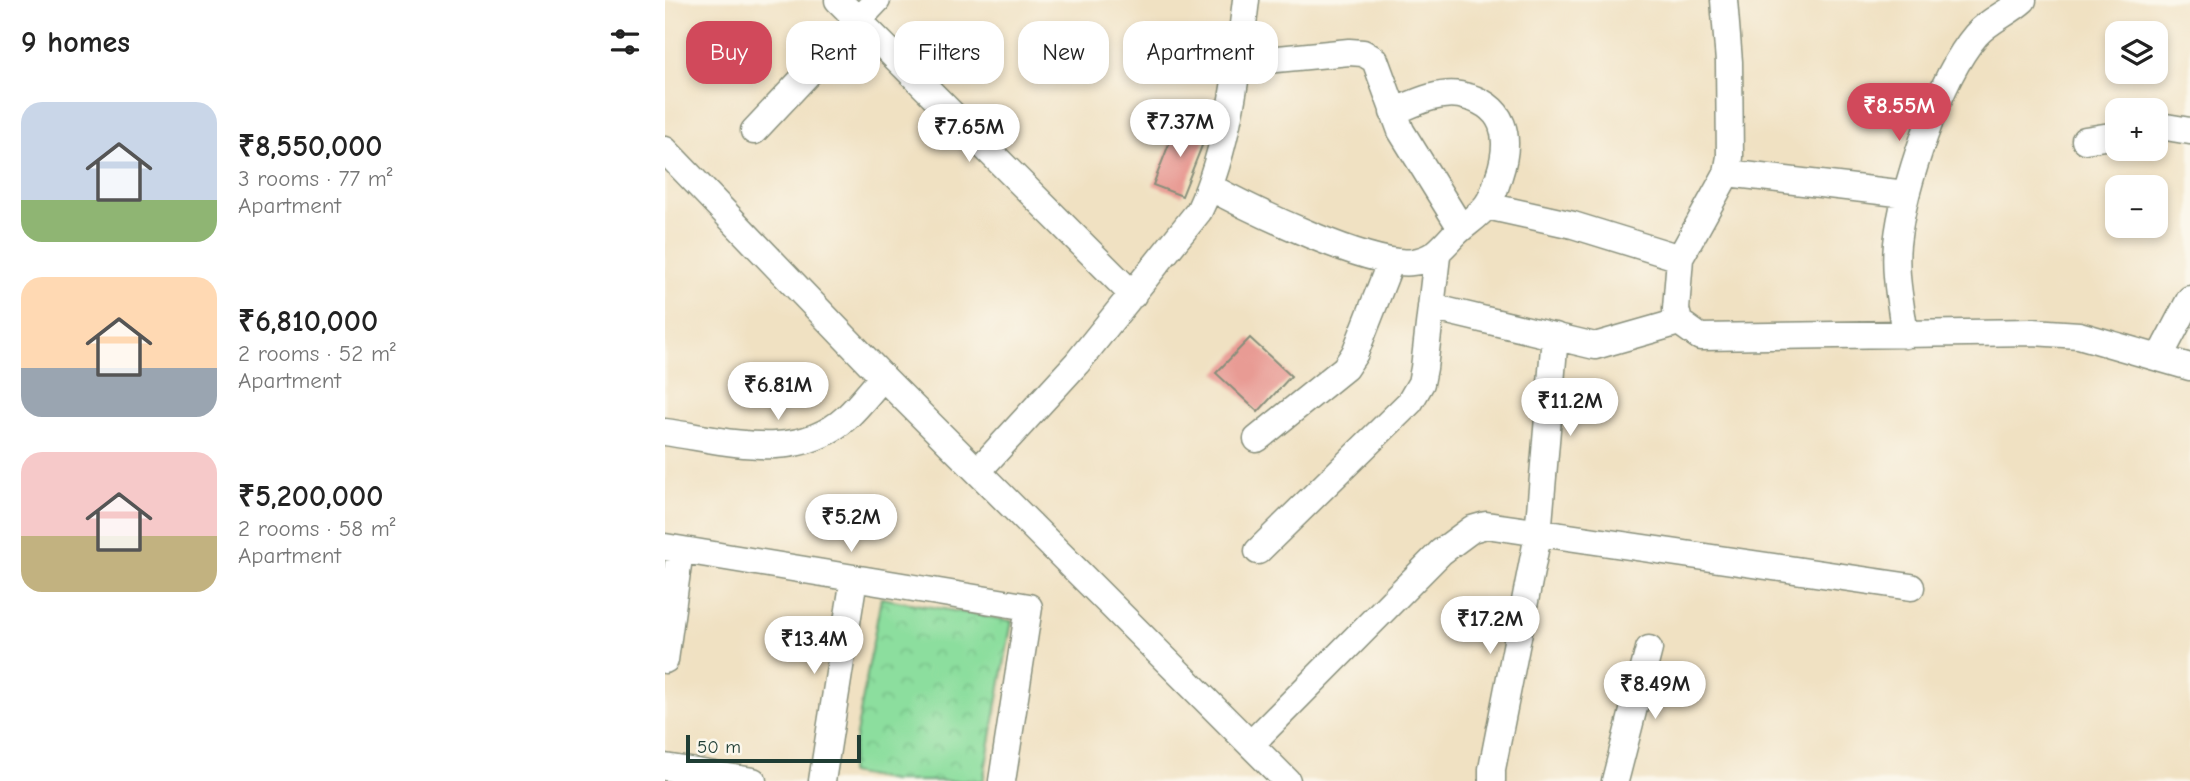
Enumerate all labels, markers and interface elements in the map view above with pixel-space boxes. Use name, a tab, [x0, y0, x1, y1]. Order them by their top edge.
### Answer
chip: Buy	[686, 21, 772, 84]
chip: Rent	[786, 21, 880, 84]
chip: Filters	[894, 21, 1004, 84]
chip: New	[1018, 21, 1109, 84]
chip: Apartment	[1123, 21, 1278, 84]
map controls	[2105, 21, 2168, 238]
button: layers	[2105, 21, 2168, 84]
icon: filters	[606, 23, 644, 61]
text: 9 homes	[21, 25, 130, 60]
pin: ₹8.55M	[1842, 83, 1956, 143]
text: ₹8.55M	[1863, 92, 1935, 119]
button: +	[2105, 98, 2168, 161]
pin: ₹7.37M	[1123, 100, 1237, 159]
pin: ₹7.65M	[912, 104, 1026, 164]
text: ₹7.37M	[1146, 108, 1214, 135]
text: ₹7.65M	[934, 113, 1004, 140]
text: ₹8,550,000	[238, 129, 382, 164]
icon: home	[77, 130, 161, 214]
text: 3 rooms · 77 m²	[238, 165, 393, 192]
button: −	[2105, 175, 2168, 238]
text: Apartment	[238, 192, 341, 219]
text: ₹6,810,000	[238, 304, 378, 339]
icon: home	[77, 305, 161, 389]
text: 2 rooms · 52 m²	[238, 340, 396, 367]
pin: ₹6.81M	[721, 362, 835, 422]
text: Apartment	[238, 367, 341, 394]
text: ₹6.81M	[744, 371, 812, 398]
pin: ₹11.2M	[1513, 378, 1627, 438]
text: ₹11.2M	[1537, 387, 1603, 414]
text: ₹5,200,000	[238, 479, 383, 514]
icon: home	[77, 480, 161, 564]
pin: ₹5.2M	[802, 494, 900, 554]
text: ₹5.2M	[821, 503, 881, 530]
text: 2 rooms · 58 m²	[238, 515, 396, 542]
text: Apartment	[238, 542, 341, 569]
pin: ₹17.2M	[1433, 596, 1547, 656]
text: ₹17.2M	[1457, 605, 1523, 632]
pin: ₹13.4M	[757, 616, 871, 676]
text: ₹13.4M	[780, 625, 848, 652]
pin: ₹8.49M	[1598, 662, 1712, 721]
text: ₹8.49M	[1620, 670, 1690, 697]
scale bar	[686, 732, 861, 764]
text: 50 m	[697, 736, 741, 758]

